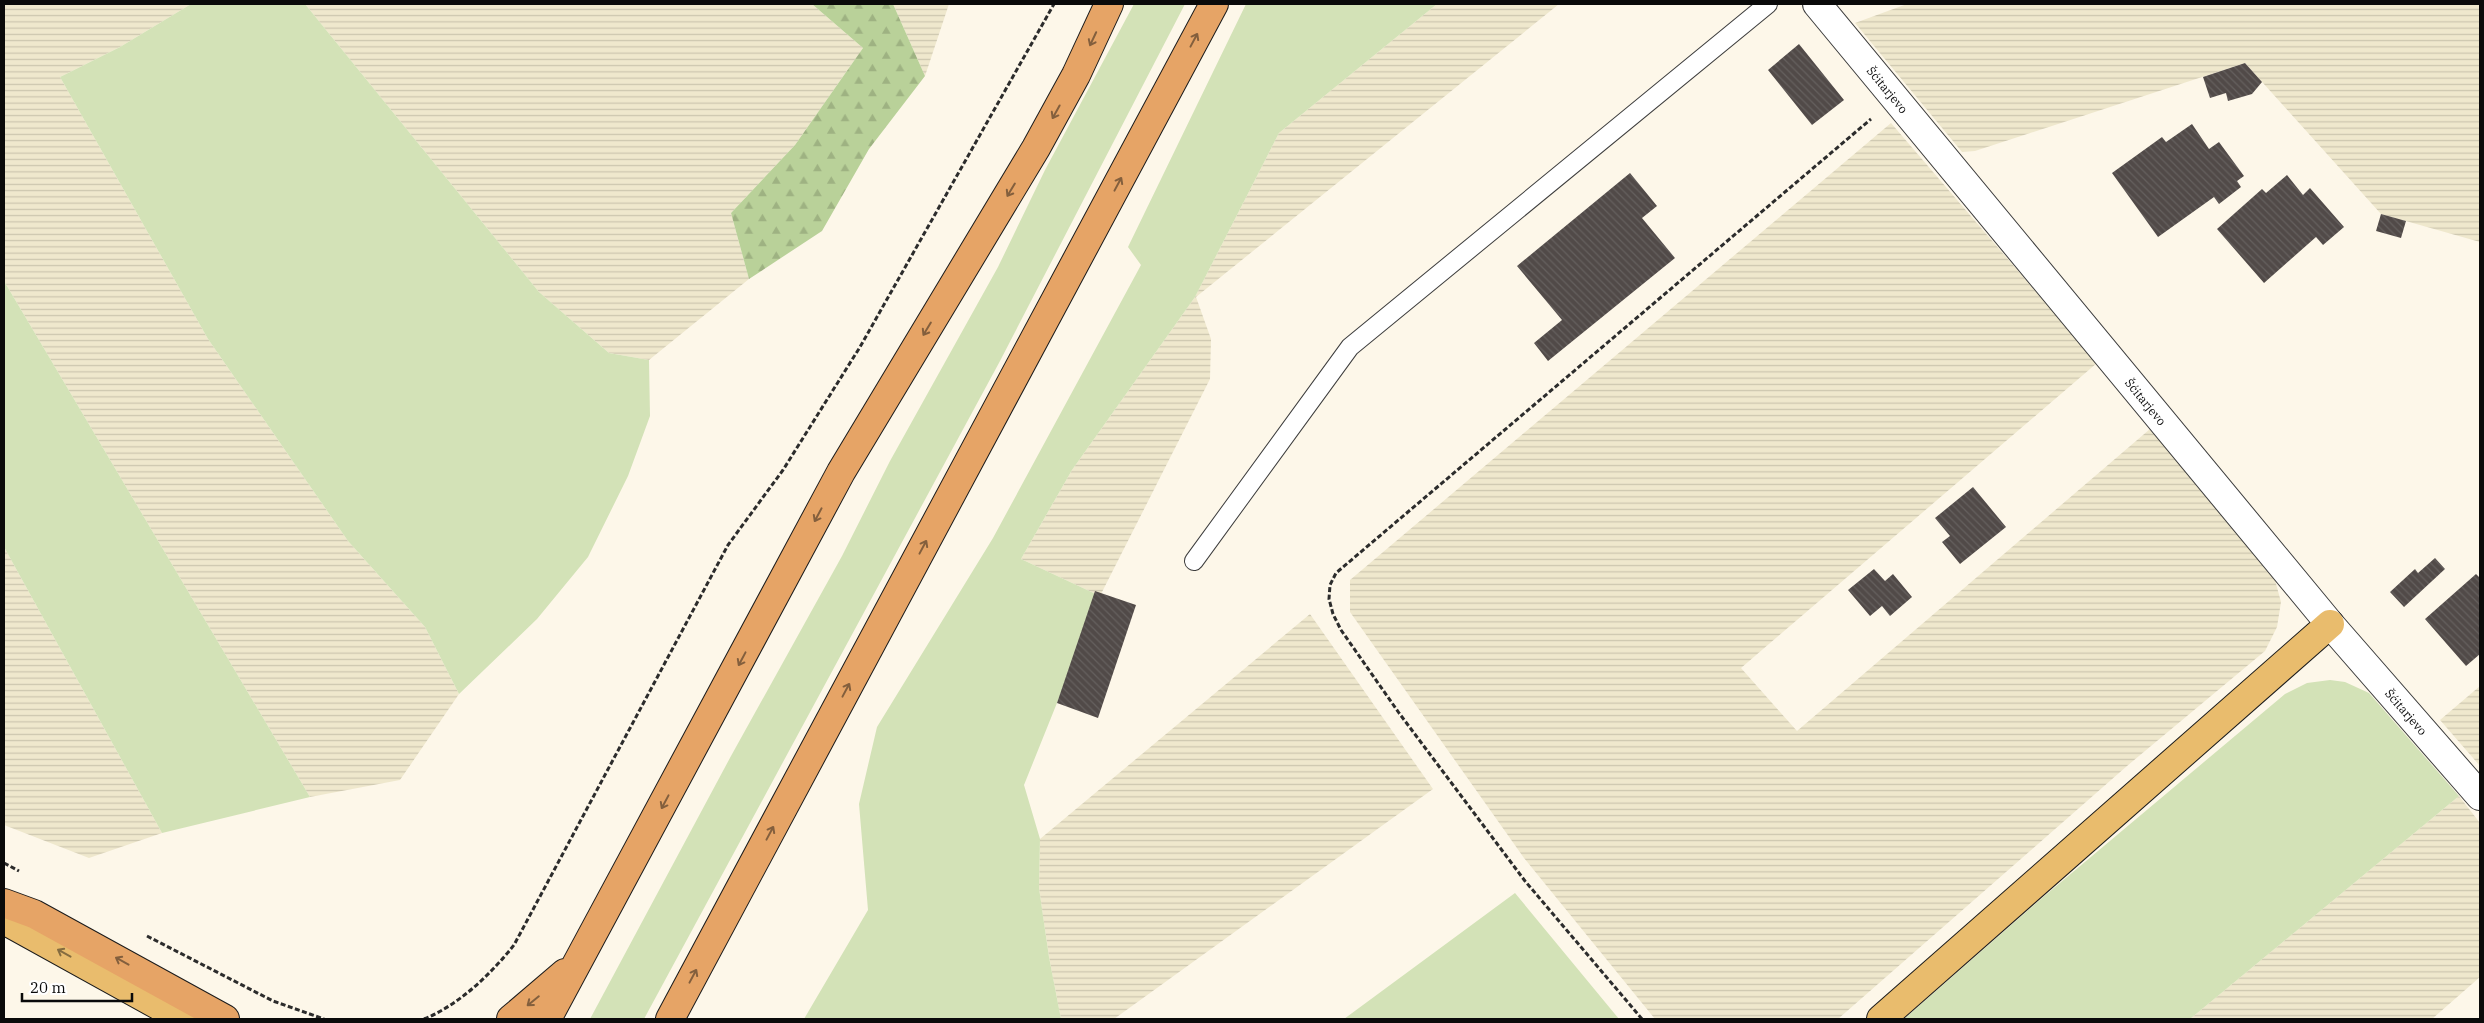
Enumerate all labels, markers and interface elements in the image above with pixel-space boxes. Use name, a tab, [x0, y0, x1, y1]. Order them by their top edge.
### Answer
one-way arrow	[1087, 32, 1097, 47]
one-way arrow	[1189, 33, 1199, 48]
street label: Šćitarjevo	[1864, 63, 1912, 116]
one-way arrow	[1051, 104, 1061, 119]
one-way arrow	[1113, 177, 1123, 191]
one-way arrow	[1005, 182, 1015, 196]
one-way arrow	[922, 322, 932, 336]
street label: Šćitarjevo	[2122, 375, 2170, 428]
one-way arrow	[813, 508, 823, 523]
one-way arrow	[918, 539, 928, 554]
one-way arrow	[737, 651, 747, 666]
one-way arrow	[841, 682, 851, 697]
street label: Šćitarjevo	[2382, 685, 2431, 738]
one-way arrow	[660, 794, 669, 809]
one-way arrow	[765, 826, 775, 841]
one-way arrow	[56, 948, 71, 958]
one-way arrow	[114, 956, 129, 966]
one-way arrow	[688, 969, 698, 984]
scale bar	[22, 970, 132, 1002]
text: 20 m	[30, 978, 66, 997]
one-way arrow	[527, 996, 540, 1007]

